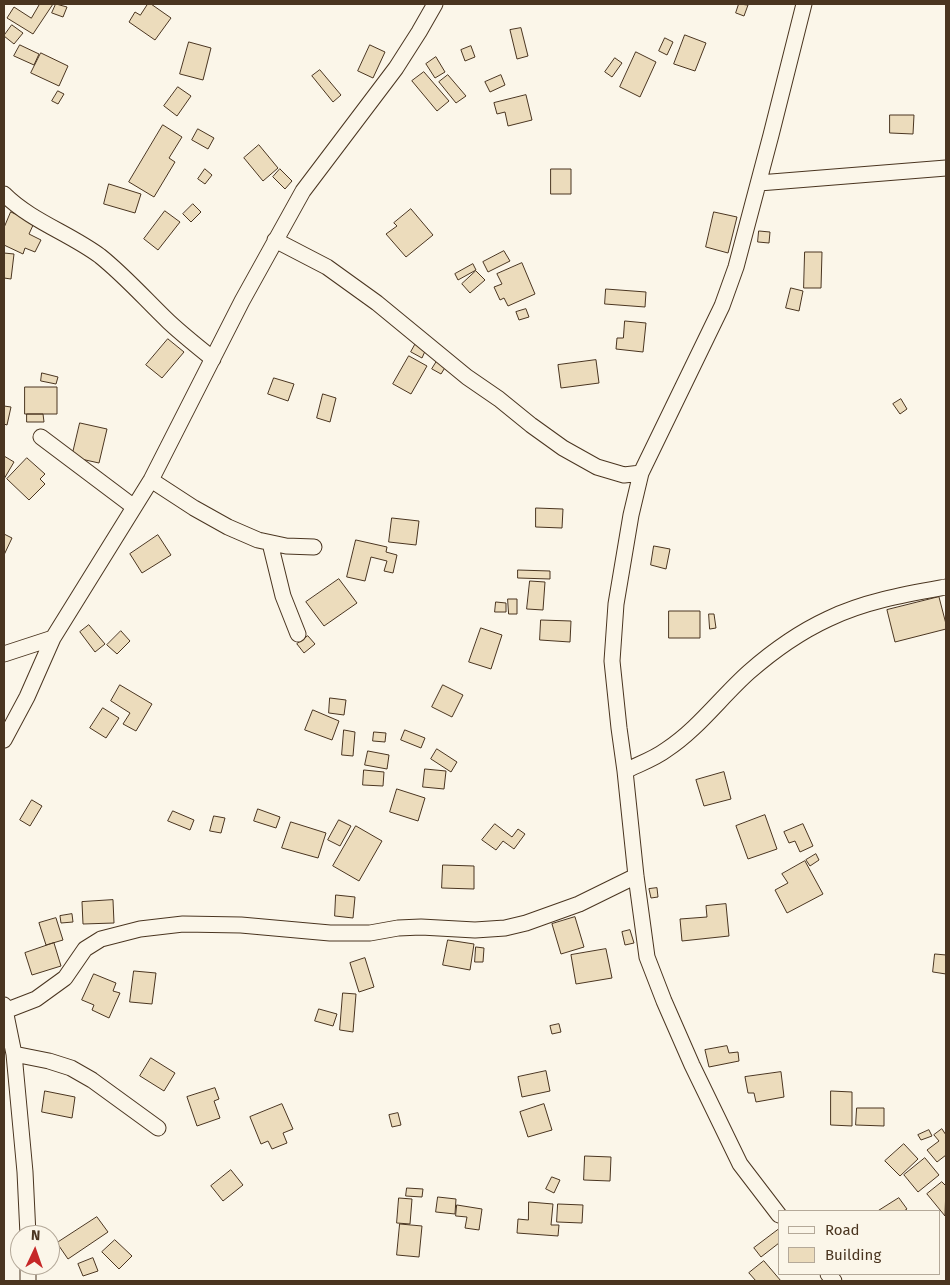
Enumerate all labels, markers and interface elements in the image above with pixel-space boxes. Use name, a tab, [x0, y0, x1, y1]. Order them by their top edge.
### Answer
legend	[778, 1210, 940, 1275]
text: Road	[825, 1221, 860, 1239]
north arrow	[10, 1225, 60, 1275]
text: N	[31, 1227, 41, 1244]
text: Building	[825, 1246, 881, 1264]

